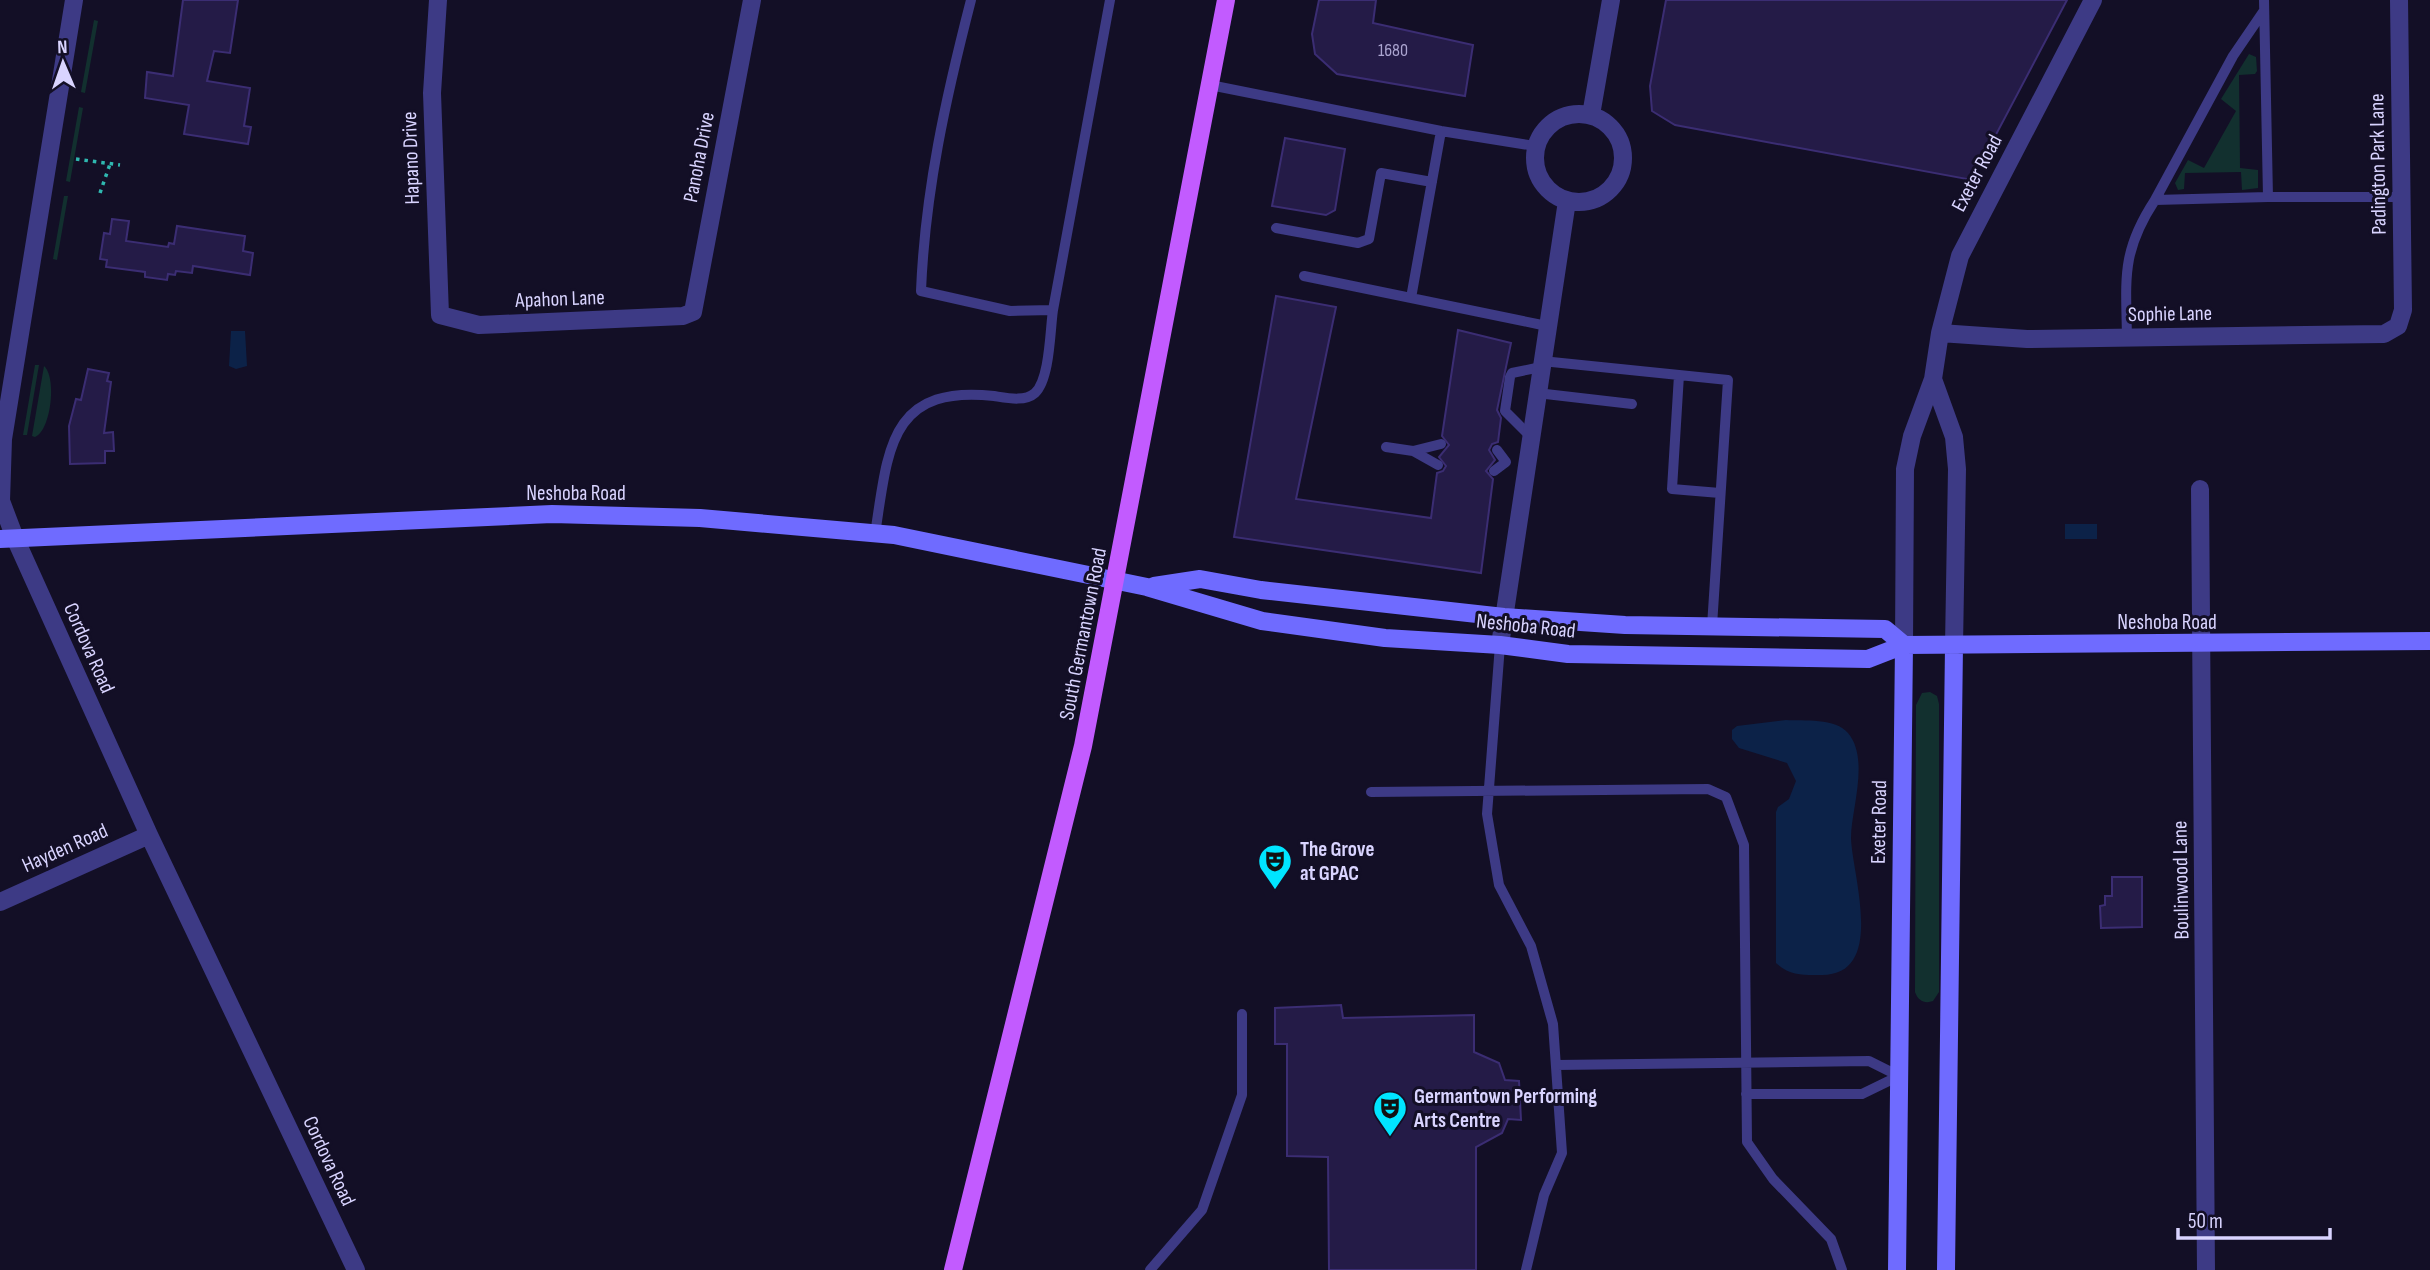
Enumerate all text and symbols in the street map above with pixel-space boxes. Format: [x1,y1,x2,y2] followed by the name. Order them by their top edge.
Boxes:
[28,28,98,98] north arrow
[57,36,68,59] text: N
[1378,40,1408,61] house number: 1680
[2364,93,2392,235] street label: Padington Park Lane
[678,110,720,204] street label: Panoha Drive
[397,111,425,205] street label: Hapano Drive
[1946,130,2008,216] street label: Exeter Road
[514,285,605,313] street label: Apahon Lane
[2128,301,2212,327] street label: Sophie Lane
[526,481,626,506] street label: Neshoba Road
[1054,546,1112,722] street label: South Germantown Road
[58,599,120,697] street label: Cordova Road
[1475,608,1577,644] street label: Neshoba Road
[2117,610,2217,635] street label: Neshoba Road
[1866,780,1892,864] street label: Exeter Road
[18,818,112,878] street label: Hayden Road
[2167,820,2195,940] street label: Boulinwood Lane
[1300,837,1374,886] place label: The Grove at GPAC
[1256,842,1294,891] theatre icon: The Grove at GPAC
[1413,1084,1597,1133] place label: Germantown Performing Arts Centre
[1371,1089,1409,1138] theatre icon: Germantown Performing Arts Centre
[297,1112,361,1210] street label: Cordova Road
[2178,1196,2330,1240] scale bar
[2188,1209,2223,1234] text: 50 m

